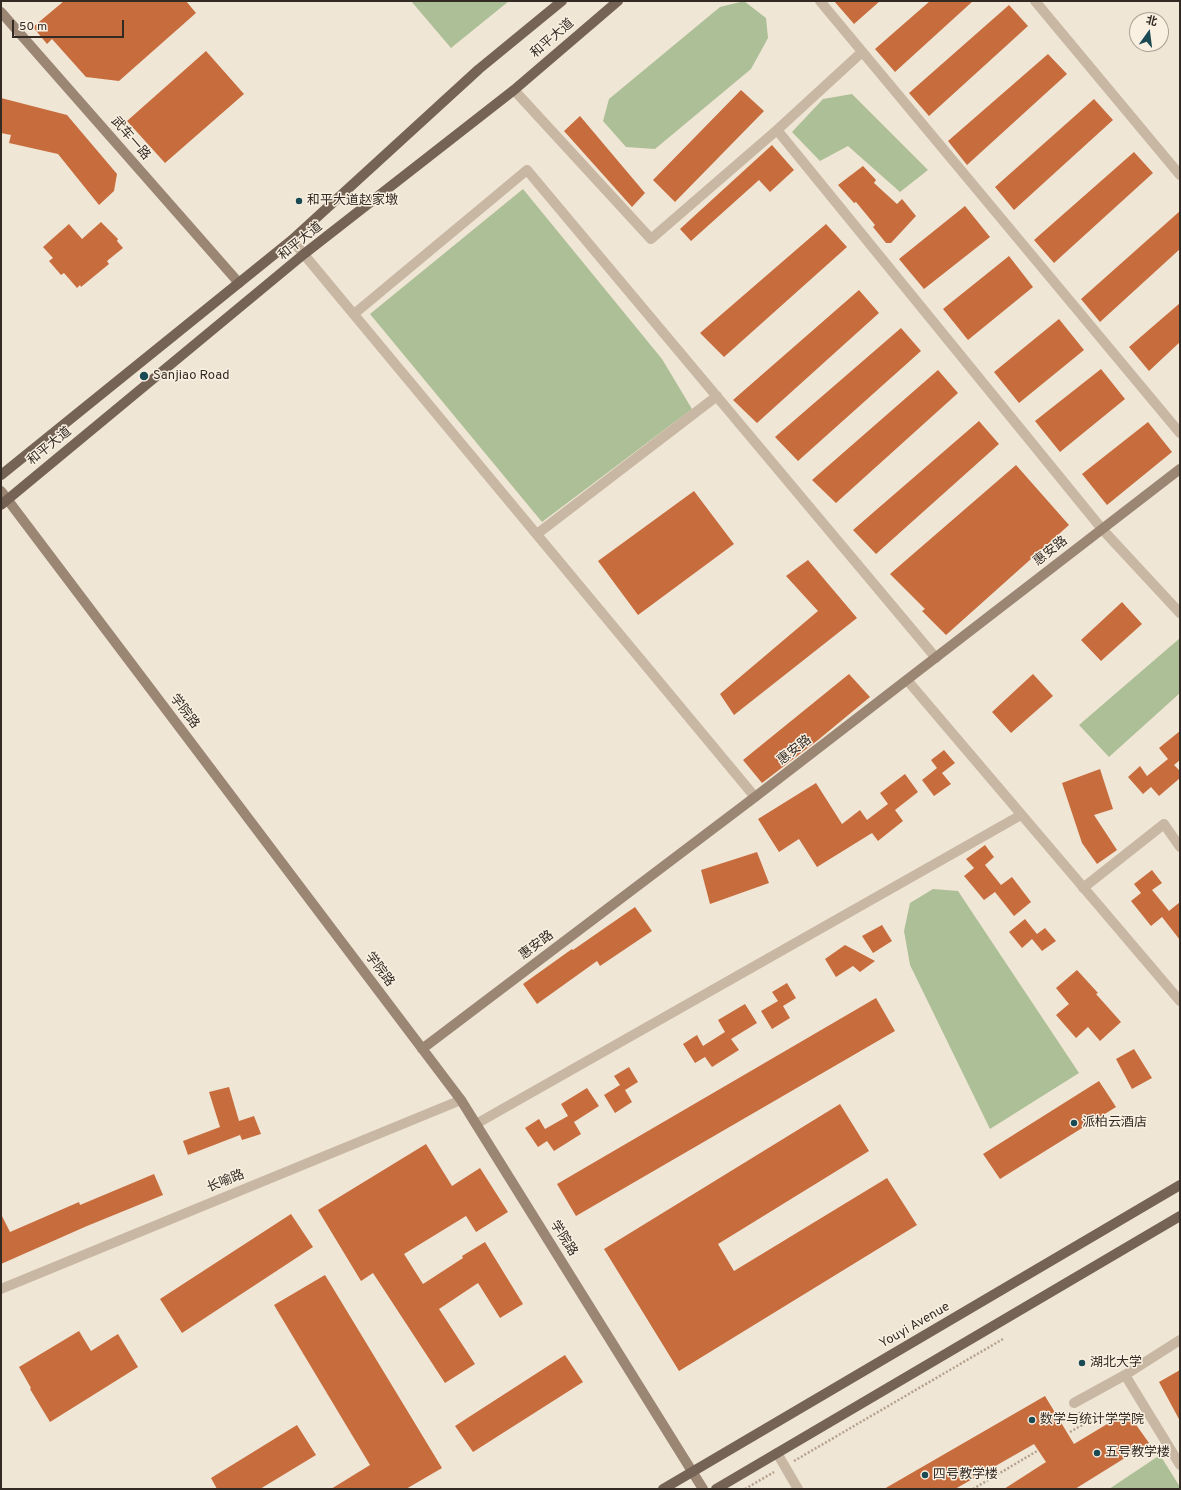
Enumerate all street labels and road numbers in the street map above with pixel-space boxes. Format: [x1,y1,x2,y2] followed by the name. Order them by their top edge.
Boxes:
[528,16,578,62] street label: 和平大道
[107,114,153,164] street label: 武车一路
[276,220,326,264] street label: 和平大道
[25,425,75,469] street label: 和平大道
[1031,534,1071,570] street label: 惠安路
[166,692,202,732] street label: 学院路
[775,733,815,769] street label: 惠安路
[517,928,557,964] street label: 惠安路
[361,950,397,990] street label: 学院路
[205,1167,247,1197] street label: 长喻路
[546,1218,580,1260] street label: 学院路
[877,1300,953,1352] street label: Youyi Avenue

